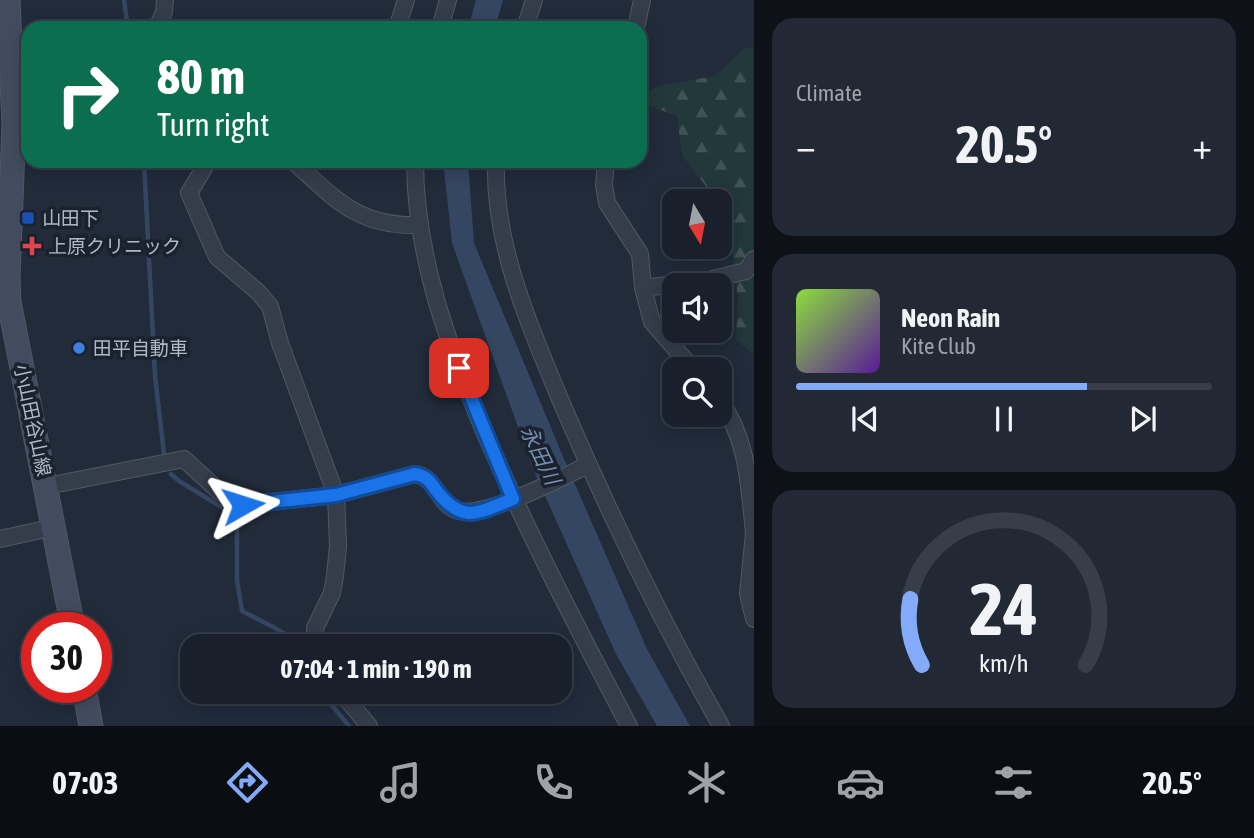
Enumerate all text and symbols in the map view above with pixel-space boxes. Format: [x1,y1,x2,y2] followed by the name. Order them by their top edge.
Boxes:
[157,48,245,104] text: 80 m
[42,49,133,140] icon: right
[796,80,862,106] text: Climate
[157,106,270,143] text: Turn right
[956,114,1052,174] text: 20.5°
[796,124,816,167] text: −
[1192,124,1212,167] text: +
[662,189,732,259] north arrow
[662,189,732,427] map controls
[42,207,99,229] place label: 山田下
[20,210,36,226] marker: 山田下
[48,235,181,257] place label: 上原クリニック
[22,236,42,256] marker: 上原クリニック
[662,273,732,343] button: sound
[901,303,1000,333] text: Neon Rain
[901,333,976,359] text: Kite Club
[93,337,188,359] place label: 田平自動車
[429,338,489,398] pin
[71,340,87,356] marker: 田平自動車
[440,349,478,387] icon: arrive
[662,357,732,427] button: search
[10,362,56,478] street label: 小山田谷山線
[846,400,884,438] icon: previous
[985,400,1023,438] icon: pause
[1124,400,1162,438] icon: next
[516,421,566,490] water label: 永田川
[206,468,280,542] position arrow
[970,567,1038,650] text: 24
[21,612,112,703] speed limit sign: 30
[979,649,1029,677] text: km/h
[280,654,472,684] text: 07:04 · 1 min · 190 m
[223,758,272,807] icon: directions
[376,758,425,807] icon: music
[529,758,578,807] icon: phone
[682,758,731,807] icon: climate
[836,758,885,807] icon: car
[989,758,1038,807] icon: filters
[52,764,119,801] text: 07:03
[1142,764,1202,801] text: 20.5°

